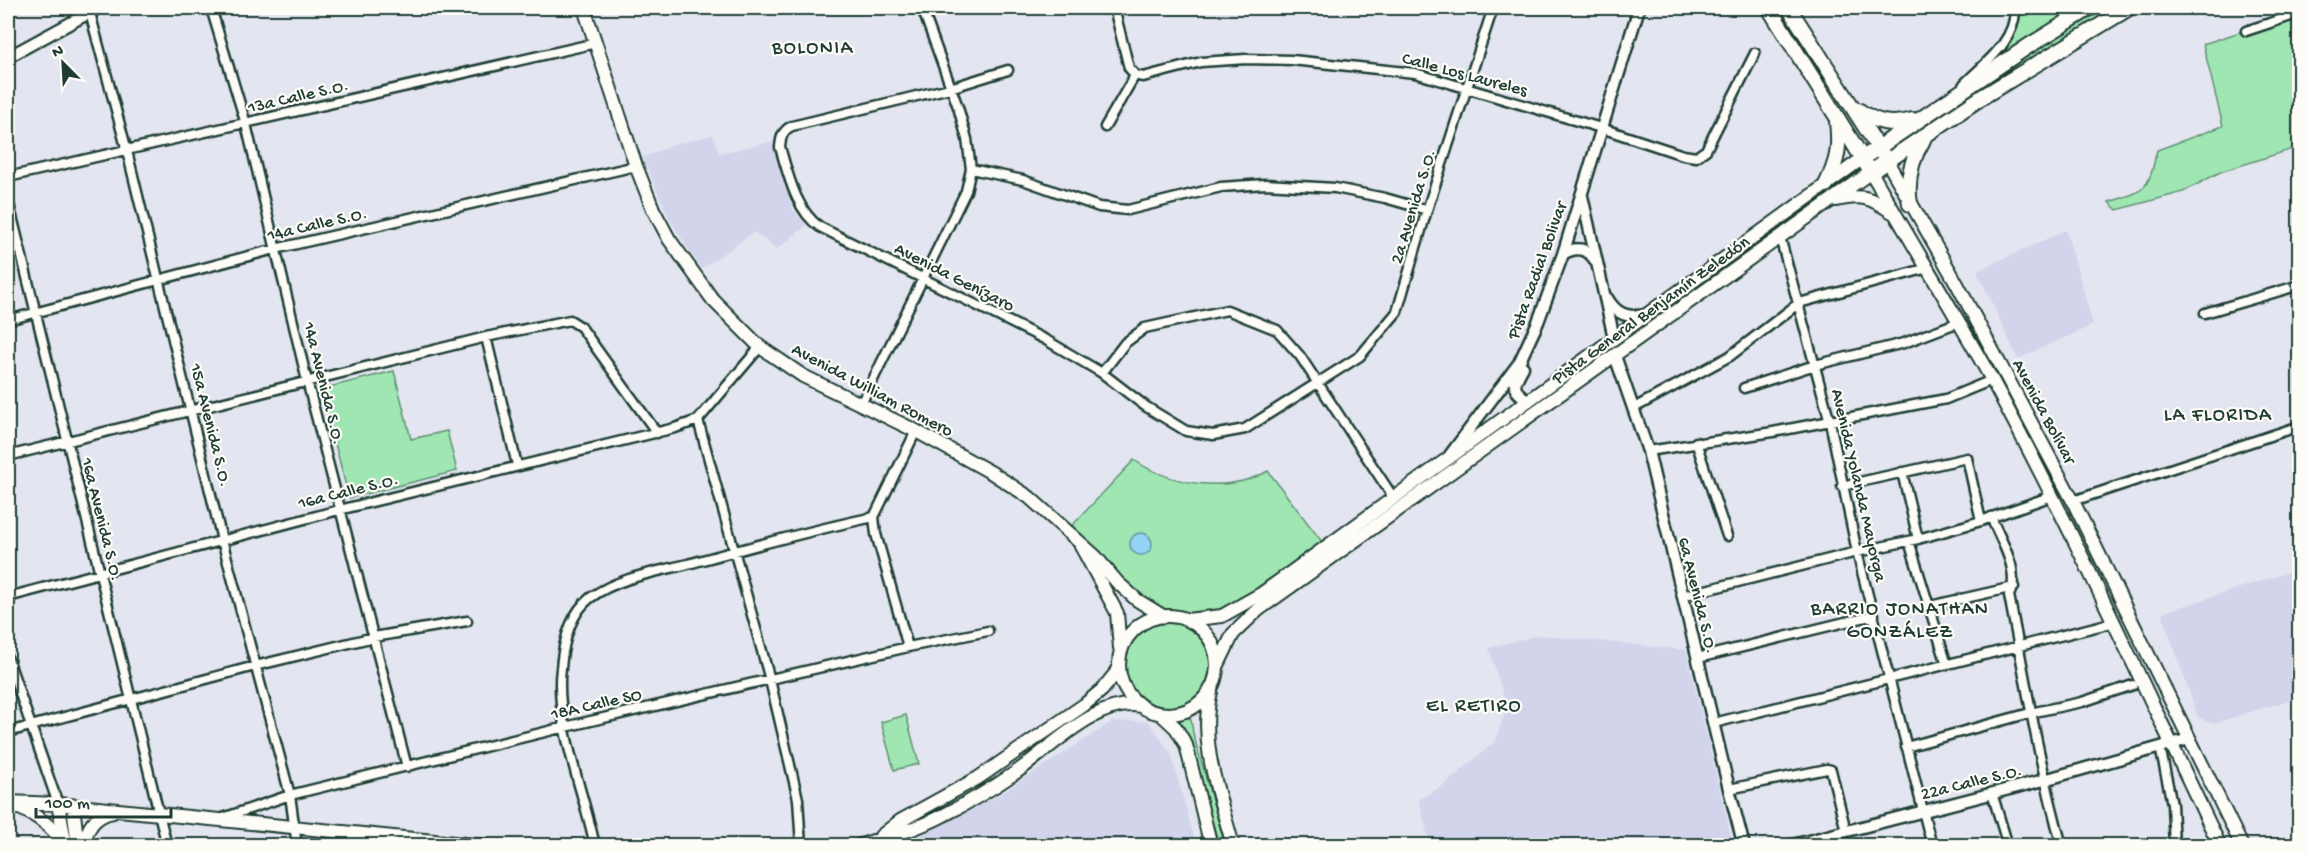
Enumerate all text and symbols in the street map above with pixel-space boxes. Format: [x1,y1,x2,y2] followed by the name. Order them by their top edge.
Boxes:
[33,33,93,93] north arrow
[771,38,854,61] district label: BOLONIA
[50,41,67,63] text: N
[1400,49,1531,103] street label: Calle Los Laureles
[245,76,351,119] street label: 13a Calle S.O.
[1387,147,1442,267] street label: 2a Avenida S.O.
[1503,198,1574,343] street label: Pista Radial Bolivar
[265,204,370,247] street label: 14a Calle S.O.
[1548,232,1755,391] street label: Pista General Benjamín Zeledón
[890,239,1017,318] street label: Avenida Genízaro
[297,319,348,447] street label: 14a Avenida S.O.
[788,340,956,443] street label: Avenida William Romero
[2006,356,2080,470] street label: Avenida Bolívar
[184,361,235,490] street label: 15a Avenida S.O.
[1825,387,1890,585] street label: Avenida Yolanda Mayorga
[2164,405,2272,428] district label: LA FLORIDA
[75,455,126,583] street label: 16a Avenida S.O.
[295,470,401,515] street label: 16a Calle S.O.
[1672,535,1721,656] street label: 6a Avenida S.O.
[1810,599,1989,645] district label: BARRIO JONATHAN GONZÁLEZ
[548,685,644,726] street label: 18A Calle SO
[1426,696,1522,719] district label: EL RETIRO
[1919,761,2024,806] street label: 22a Calle S.O.
[36,781,171,819] scale bar
[44,794,90,815] text: 100 m

